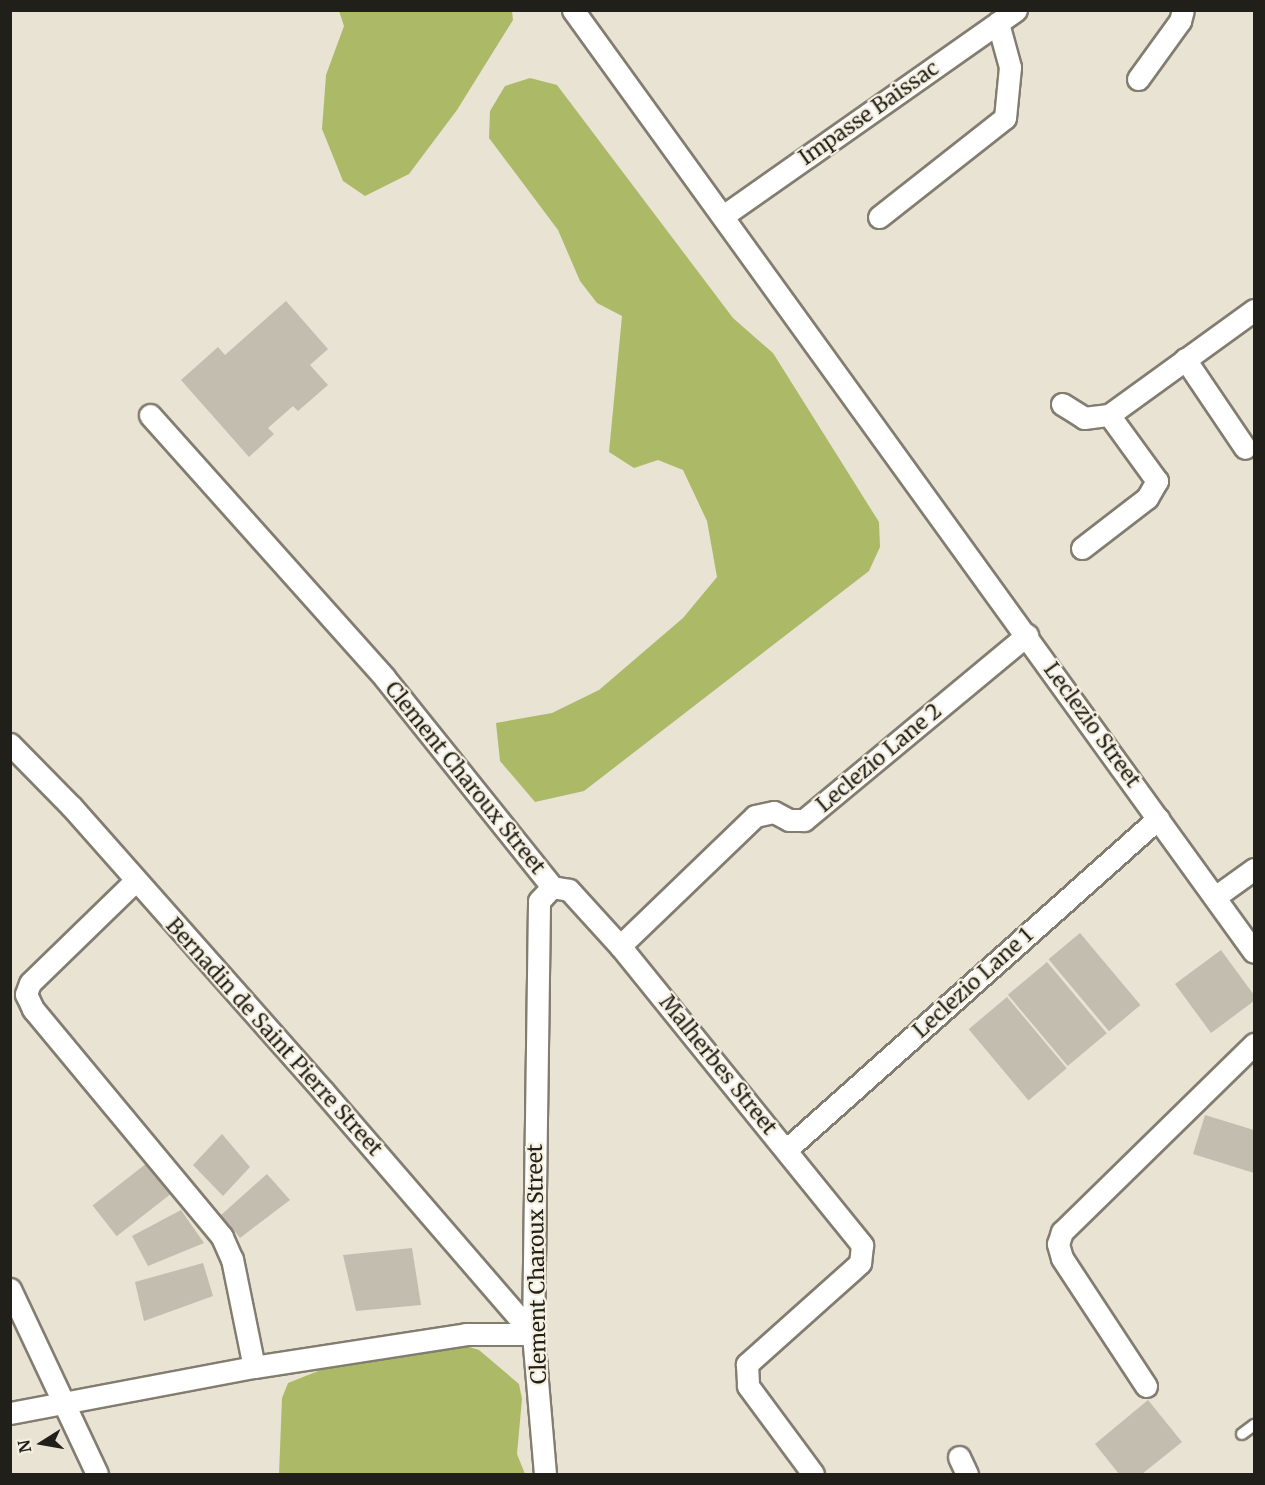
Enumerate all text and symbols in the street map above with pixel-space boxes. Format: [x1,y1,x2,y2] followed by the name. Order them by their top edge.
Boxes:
[794,55,944,171] street label: Impasse Baissac
[1038,658,1146,792] street label: Leclezio Street
[380,677,550,879] street label: Clement Charoux Street
[811,698,947,818] street label: Leclezio Lane 2
[161,913,387,1161] street label: Bernadin de Saint Pierre Street
[908,923,1038,1043] street label: Leclezio Lane 1
[654,990,782,1140] street label: Malherbes Street
[522,1144,552,1384] street label: Clement Charoux Street
[12,1413,72,1473] north arrow
[13,1438,35,1455] text: N

